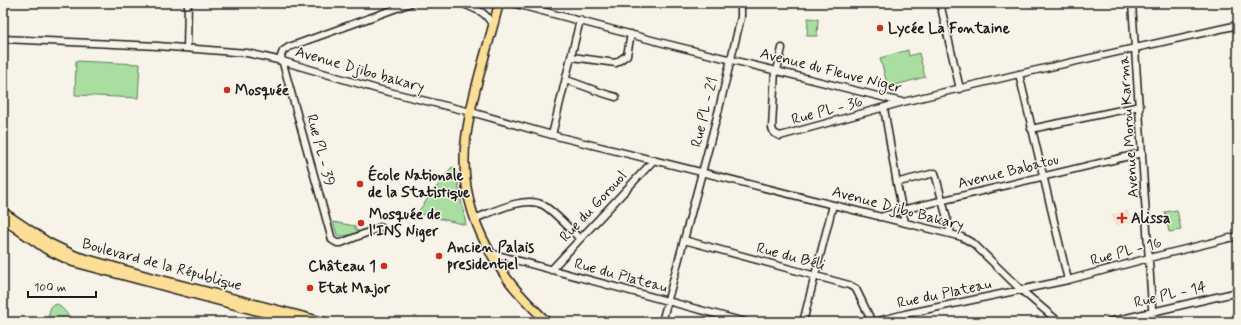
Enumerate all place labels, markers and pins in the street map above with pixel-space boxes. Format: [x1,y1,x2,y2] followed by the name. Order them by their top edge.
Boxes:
[888,19,1010,39] place label: Lycée La Fontaine
[875,23,885,33] marker: Lycée La Fontaine
[235,81,290,101] place label: Mosquée
[222,85,232,95] marker: Mosquée
[368,164,470,203] place label: École Nationale de la Statistique
[355,179,365,189] marker: École Nationale de la Statistique
[369,205,441,243] place label: Mosquée de l'INS Niger
[1131,209,1171,229] place label: Alissa
[1116,212,1128,224] marker: Alissa
[356,218,366,228] marker: Mosquée de l'INS Niger
[447,238,534,275] place label: Ancien Palais presidentiel
[434,251,444,261] marker: Ancien Palais presidentiel
[308,257,376,277] place label: Château 1
[379,261,389,271] marker: Château 1
[318,279,391,299] place label: Etat Major
[305,283,315,293] marker: Etat Major

